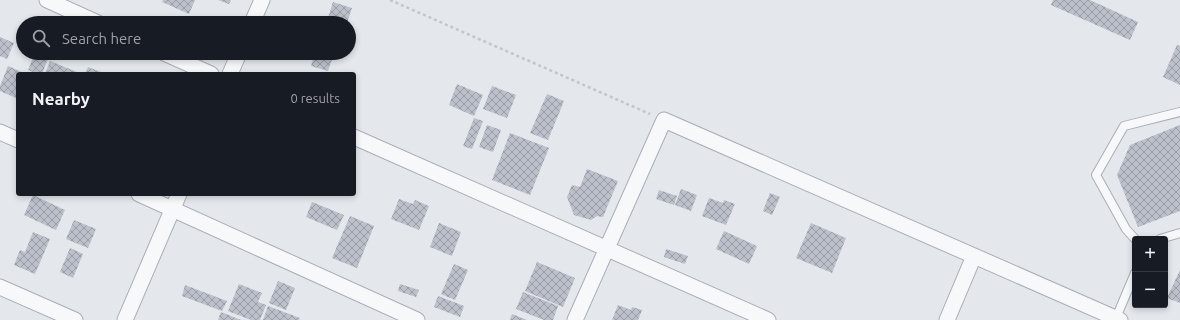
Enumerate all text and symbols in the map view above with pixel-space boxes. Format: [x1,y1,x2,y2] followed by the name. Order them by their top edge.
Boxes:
[16,16,356,60] search box
[30,27,52,49] icon: search
[62,30,141,47] text: Search here
[32,89,90,108] text: Nearby
[290,91,340,105] text: 0 results
[1132,236,1168,308] map controls
[1132,236,1168,272] button: +
[1132,272,1168,308] button: −

